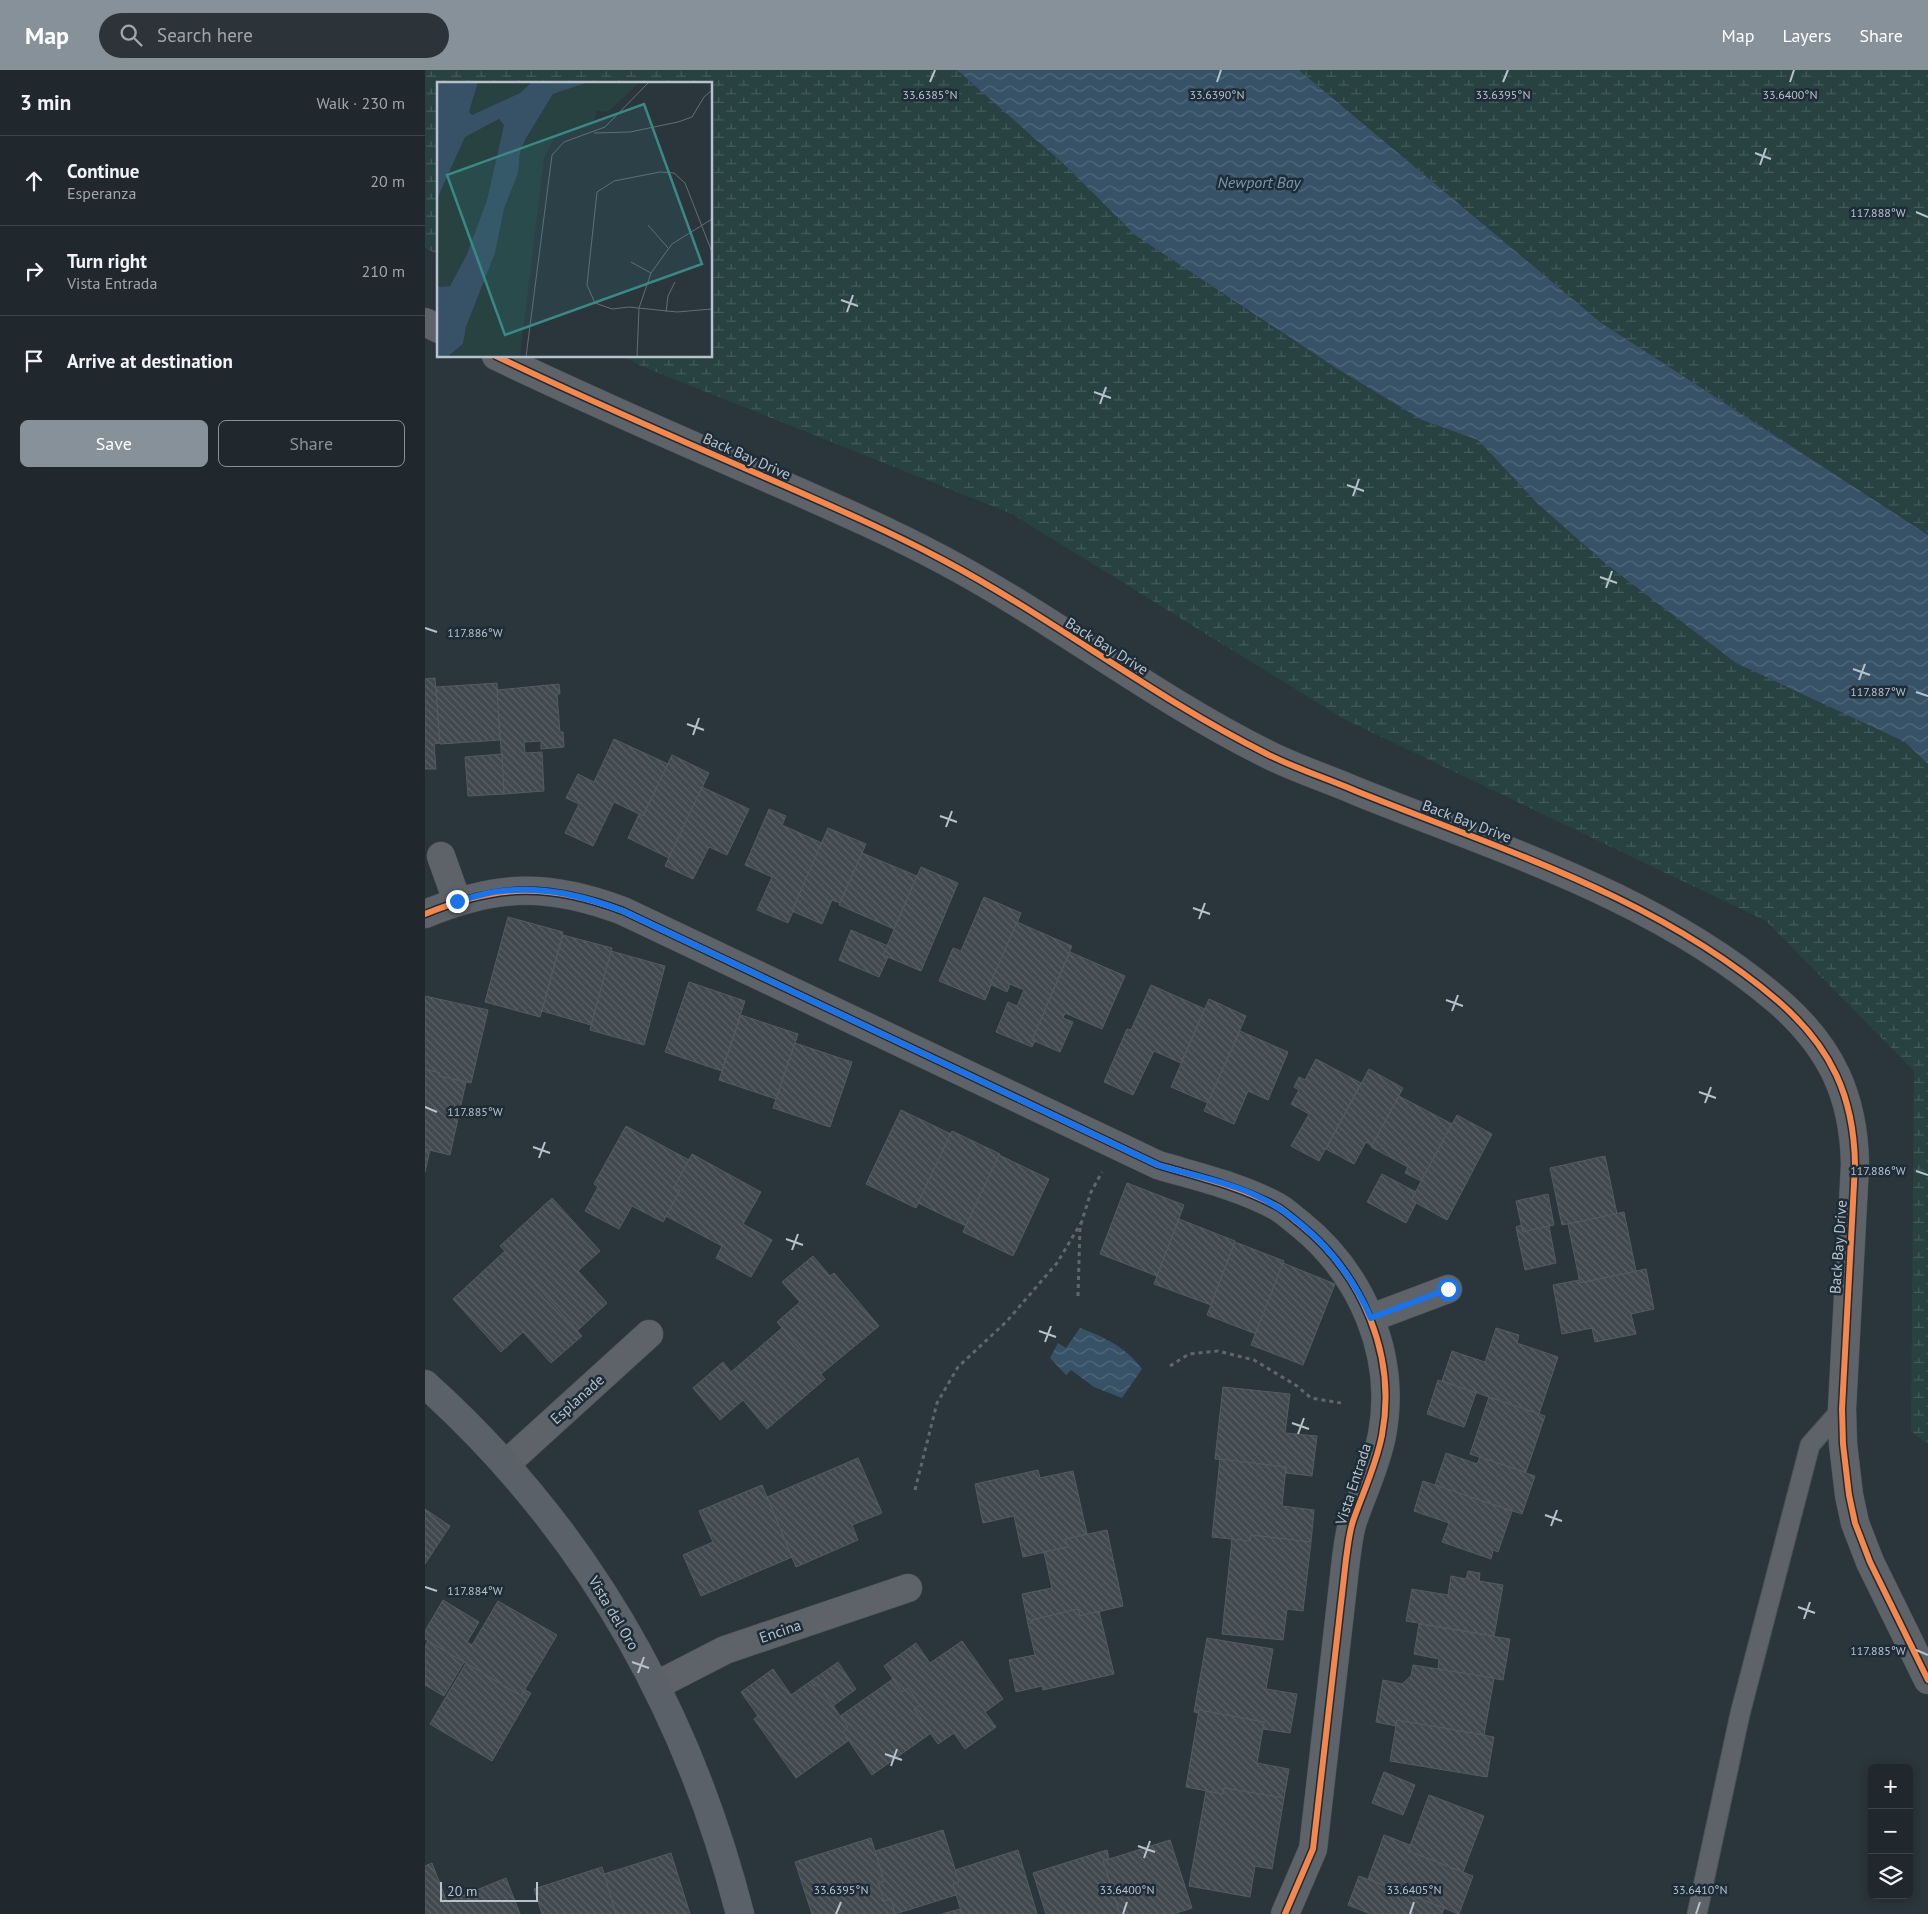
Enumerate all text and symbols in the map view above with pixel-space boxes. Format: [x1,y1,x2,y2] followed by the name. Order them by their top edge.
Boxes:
[99,13,449,58] search box
[25,20,69,51] text: Map
[117,21,145,49] icon: search
[157,23,253,47] text: Search here
[1722,24,1754,47] text: Map
[1782,24,1831,47] text: Layers
[1859,24,1903,47] text: Share
[437,82,713,358] inset map
[903,87,957,102] text: 33.6385°N
[1190,87,1244,102] text: 33.6390°N
[1476,87,1530,102] text: 33.6395°N
[1763,87,1817,102] text: 33.6400°N
[20,89,71,116] text: 3 min
[316,93,405,113] text: Walk · 230 m
[67,159,139,183] text: Continue
[20,167,48,195] icon: ahead
[370,171,405,191] text: 20 m
[1218,172,1301,192] water label: Newport Bay
[67,183,136,203] text: Esperanza
[1850,205,1906,220] text: 117.888°W
[67,249,147,273] text: Turn right
[20,257,48,285] icon: right
[362,261,405,281] text: 210 m
[67,273,157,293] text: Vista Entrada
[20,347,48,375] icon: arrive
[67,349,233,373] text: Arrive at destination
[20,420,208,467] button: Save
[218,420,405,467] button: Share
[700,428,794,484] street label: Back Bay Drive
[1062,613,1152,679] street label: Back Bay Drive
[447,625,503,640] text: 117.886°W
[1850,684,1906,699] text: 117.887°W
[1420,795,1514,847] street label: Back Bay Drive
[446,890,469,913] route end
[447,1104,503,1119] text: 117.885°W
[1850,1163,1906,1178] text: 117.886°W
[1825,1199,1851,1295] street label: Back Bay Drive
[1437,1278,1460,1301] route start
[546,1370,608,1428] street label: Esplanade
[1331,1441,1375,1528] street label: Vista Entrada
[584,1572,643,1653] street label: Vista del Oro
[447,1583,503,1598] text: 117.884°W
[757,1615,803,1647] street label: Encina
[1850,1643,1906,1658] text: 117.885°W
[1868,1764,1913,1899] map controls
[1868,1764,1913,1809] button: +
[1868,1809,1913,1854] button: −
[1868,1854,1913,1899] button: layers
[440,1879,537,1902] scale bar
[447,1882,477,1900] text: 20 m
[814,1882,868,1897] text: 33.6395°N
[1100,1882,1154,1897] text: 33.6400°N
[1387,1882,1441,1897] text: 33.6405°N
[1673,1882,1727,1897] text: 33.6410°N

